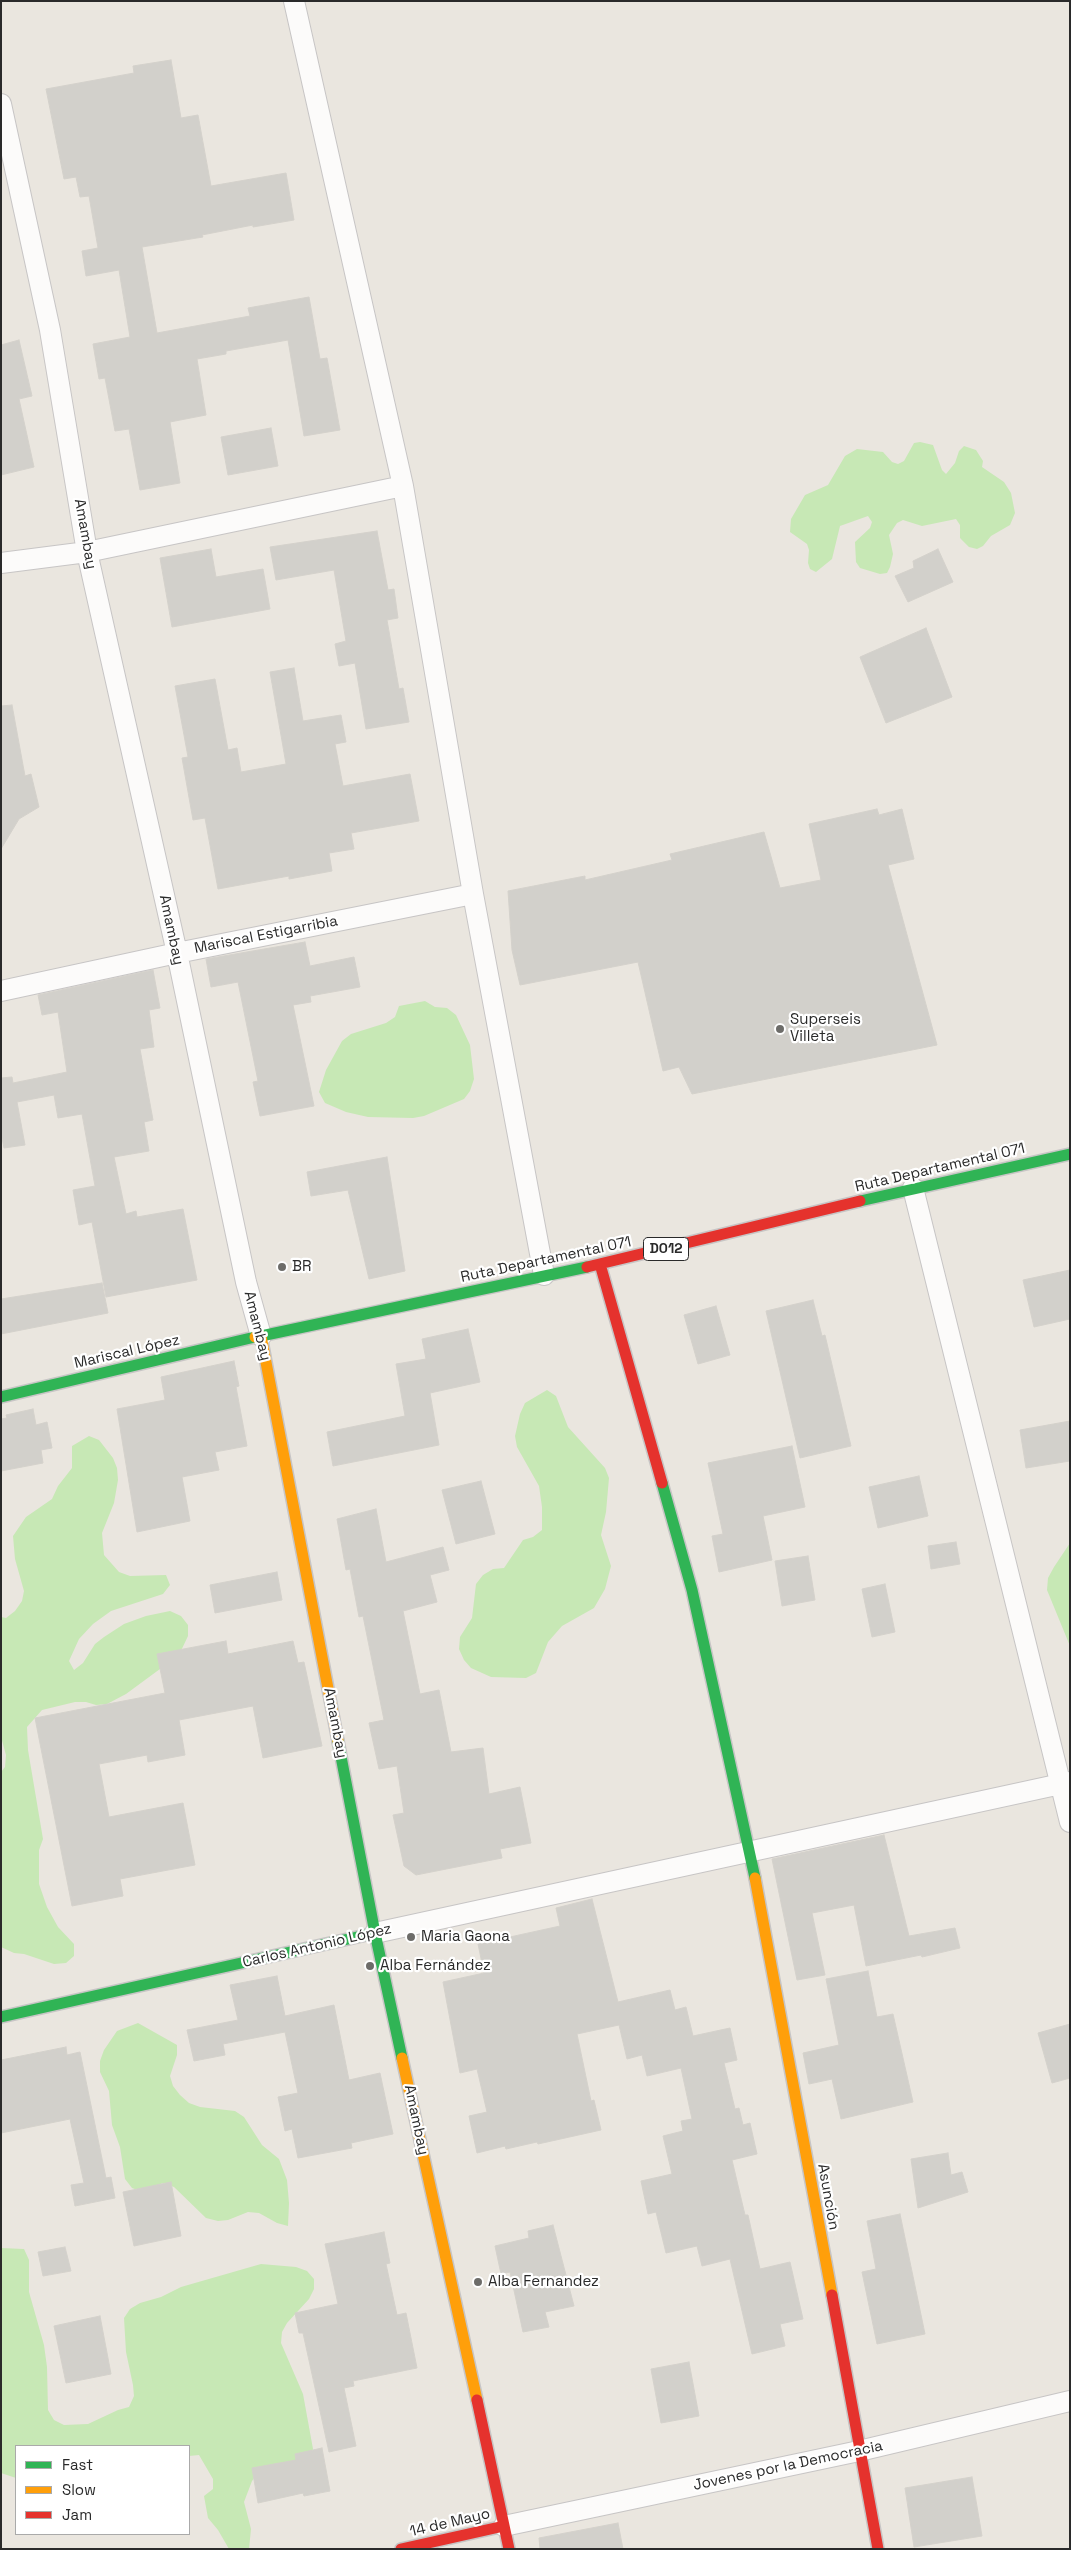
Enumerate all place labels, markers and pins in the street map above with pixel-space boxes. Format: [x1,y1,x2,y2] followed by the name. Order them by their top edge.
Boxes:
[790,1011,861,1046] place label: Superseis Villeta
[774,1023,786,1035] marker: Superseis Villeta
[292,1258,311,1276] place label: BR
[276,1261,288,1273] marker: BR
[421,1928,510,1946] place label: Maria Gaona
[405,1931,417,1943] marker: Maria Gaona
[380,1957,491,1975] place label: Alba Fernández
[364,1960,376,1972] marker: Alba Fernández
[488,2273,599,2291] place label: Alba Fernandez
[472,2276,484,2288] marker: Alba Fernandez

